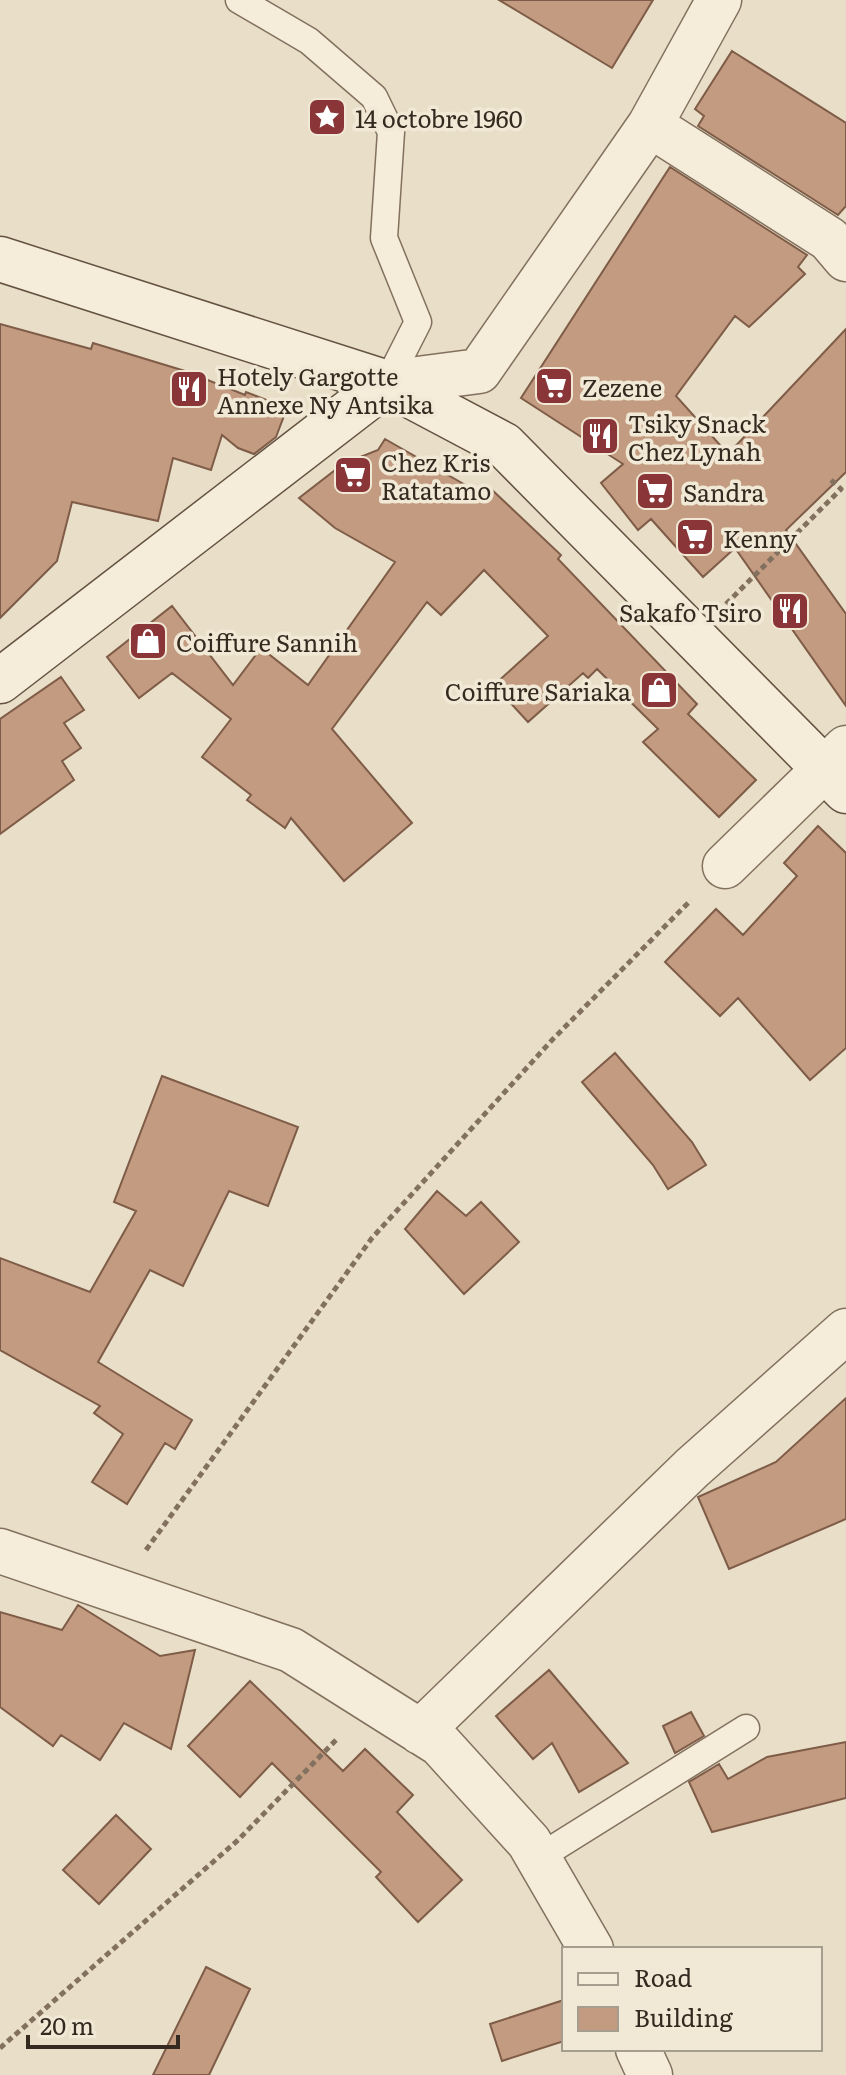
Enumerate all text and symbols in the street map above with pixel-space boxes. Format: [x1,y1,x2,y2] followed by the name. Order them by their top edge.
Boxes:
[306,96,348,138] place icon: 14 octobre 1960
[355,100,523,135] place label: 14 octobre 1960
[217,358,434,421] place label: Hotely Gargotte Annexe Ny Antsika
[533,365,575,407] supermarket icon: Zezene
[168,368,210,410] restaurant icon: Hotely Gargotte Annexe Ny Antsika
[582,369,662,404] place label: Zezene
[628,405,766,468] place label: Tsiky Snack Chez Lynah
[579,415,621,457] restaurant icon: Tsiky Snack Chez Lynah
[381,444,491,507] place label: Chez Kris Ratatamo
[332,454,374,496] supermarket icon: Chez Kris Ratatamo
[634,470,676,512] supermarket icon: Sandra
[683,474,764,509] place label: Sandra
[674,516,716,558] supermarket icon: Kenny
[723,520,797,555] place label: Kenny
[769,590,811,632] restaurant icon: Sakafo Tsiro
[619,594,762,629] place label: Sakafo Tsiro
[127,620,169,662] shop icon: Coiffure Sannih
[176,624,358,659] place label: Coiffure Sannih
[638,669,680,711] shop icon: Coiffure Sariaka
[445,673,631,708] place label: Coiffure Sariaka
[562,1947,822,2051] legend
[634,1959,693,1994] text: Road
[28,1999,178,2049] scale bar
[634,1999,733,2034] text: Building
[40,2007,94,2042] text: 20 m

